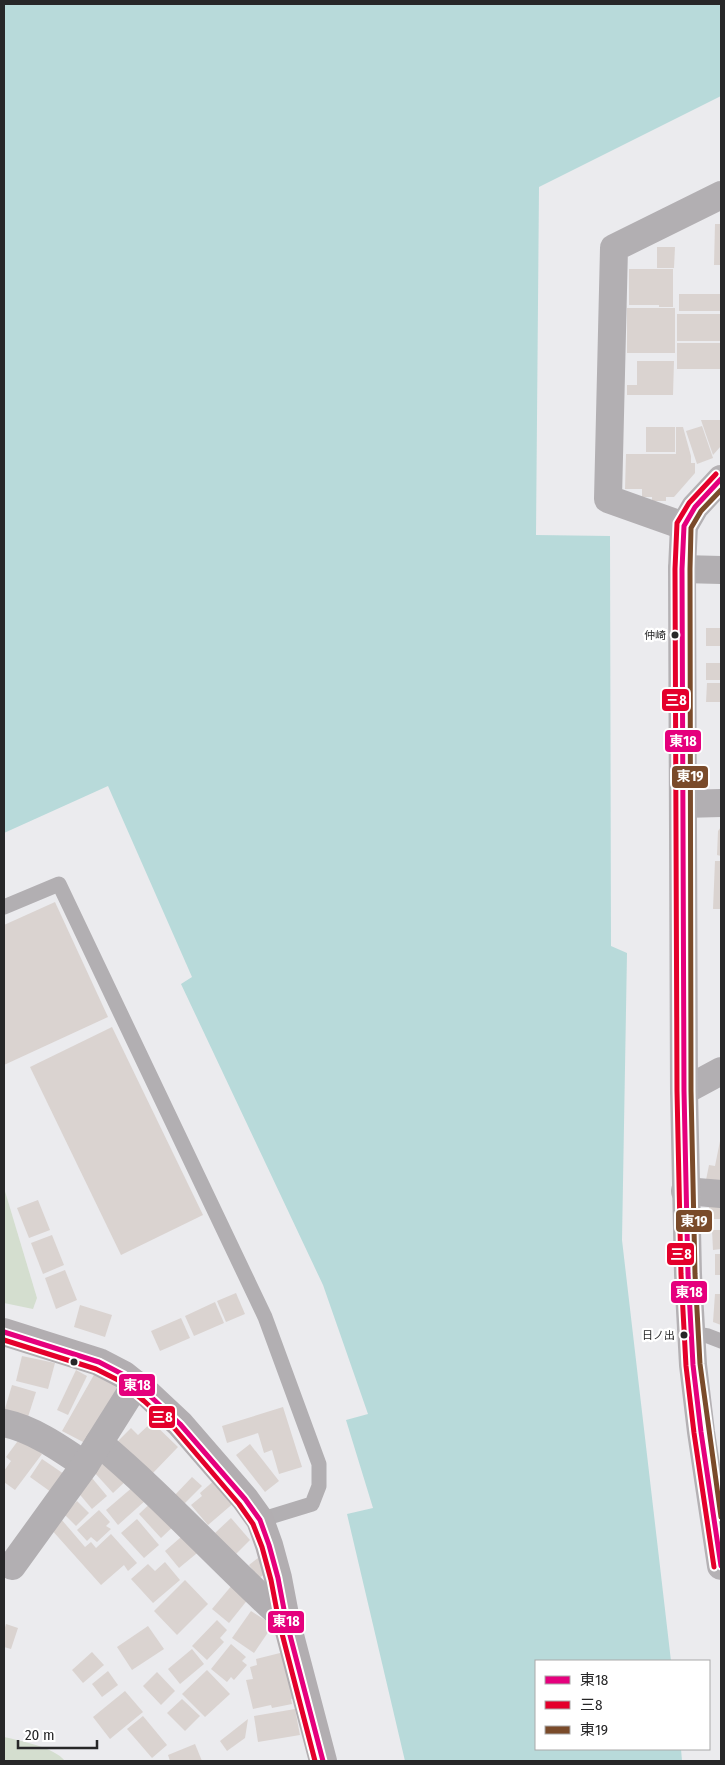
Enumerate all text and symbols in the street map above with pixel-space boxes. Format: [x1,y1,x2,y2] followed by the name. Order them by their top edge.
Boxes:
[644,629,666,642] place label: 仲崎
[670,630,680,640] marker: 仲崎
[661,688,690,712] line badge: 三8
[665,692,687,709] text: 三8
[664,729,702,753] line badge: 東18
[669,733,697,750] text: 東18
[671,765,709,789] line badge: 東19
[676,768,704,785] text: 東19
[675,1209,713,1233] line badge: 東19
[680,1213,708,1230] text: 東19
[666,1242,695,1266] line badge: 三8
[670,1246,692,1263] text: 三8
[670,1280,708,1304] line badge: 東18
[675,1284,703,1301] text: 東18
[642,1329,675,1342] place label: 日ノ出
[679,1330,689,1340] marker: 日ノ出
[69,1357,79,1367] unlabelled marker
[118,1373,156,1397] line badge: 東18
[123,1377,151,1394] text: 東18
[148,1405,176,1429] line badge: 三8
[151,1409,173,1426] text: 三8
[267,1610,305,1634] line badge: 東18
[272,1613,300,1630] text: 東18
[535,1660,710,1750] legend
[580,1671,608,1689] text: 東18
[580,1696,603,1714] text: 三8
[18,1718,96,1750] scale bar
[580,1721,608,1739] text: 東19
[25,1726,55,1744] text: 20 m

